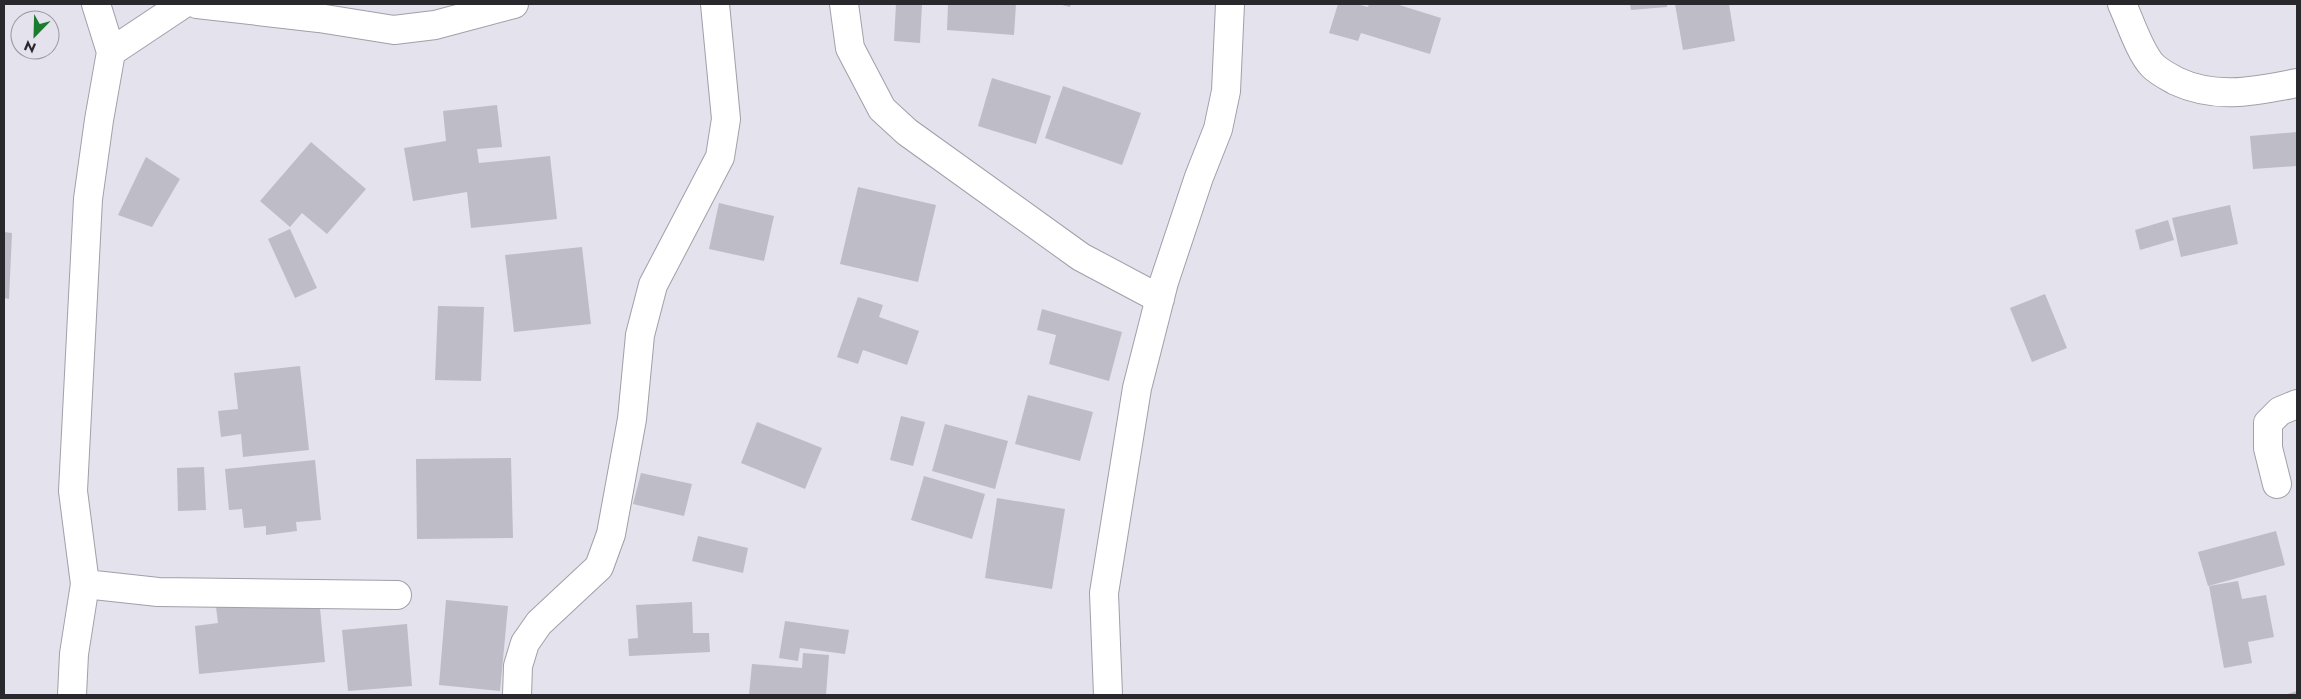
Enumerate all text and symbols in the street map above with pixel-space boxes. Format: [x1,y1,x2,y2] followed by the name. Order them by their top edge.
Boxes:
[10,10,60,60] north arrow
[21,36,39,58] text: N

